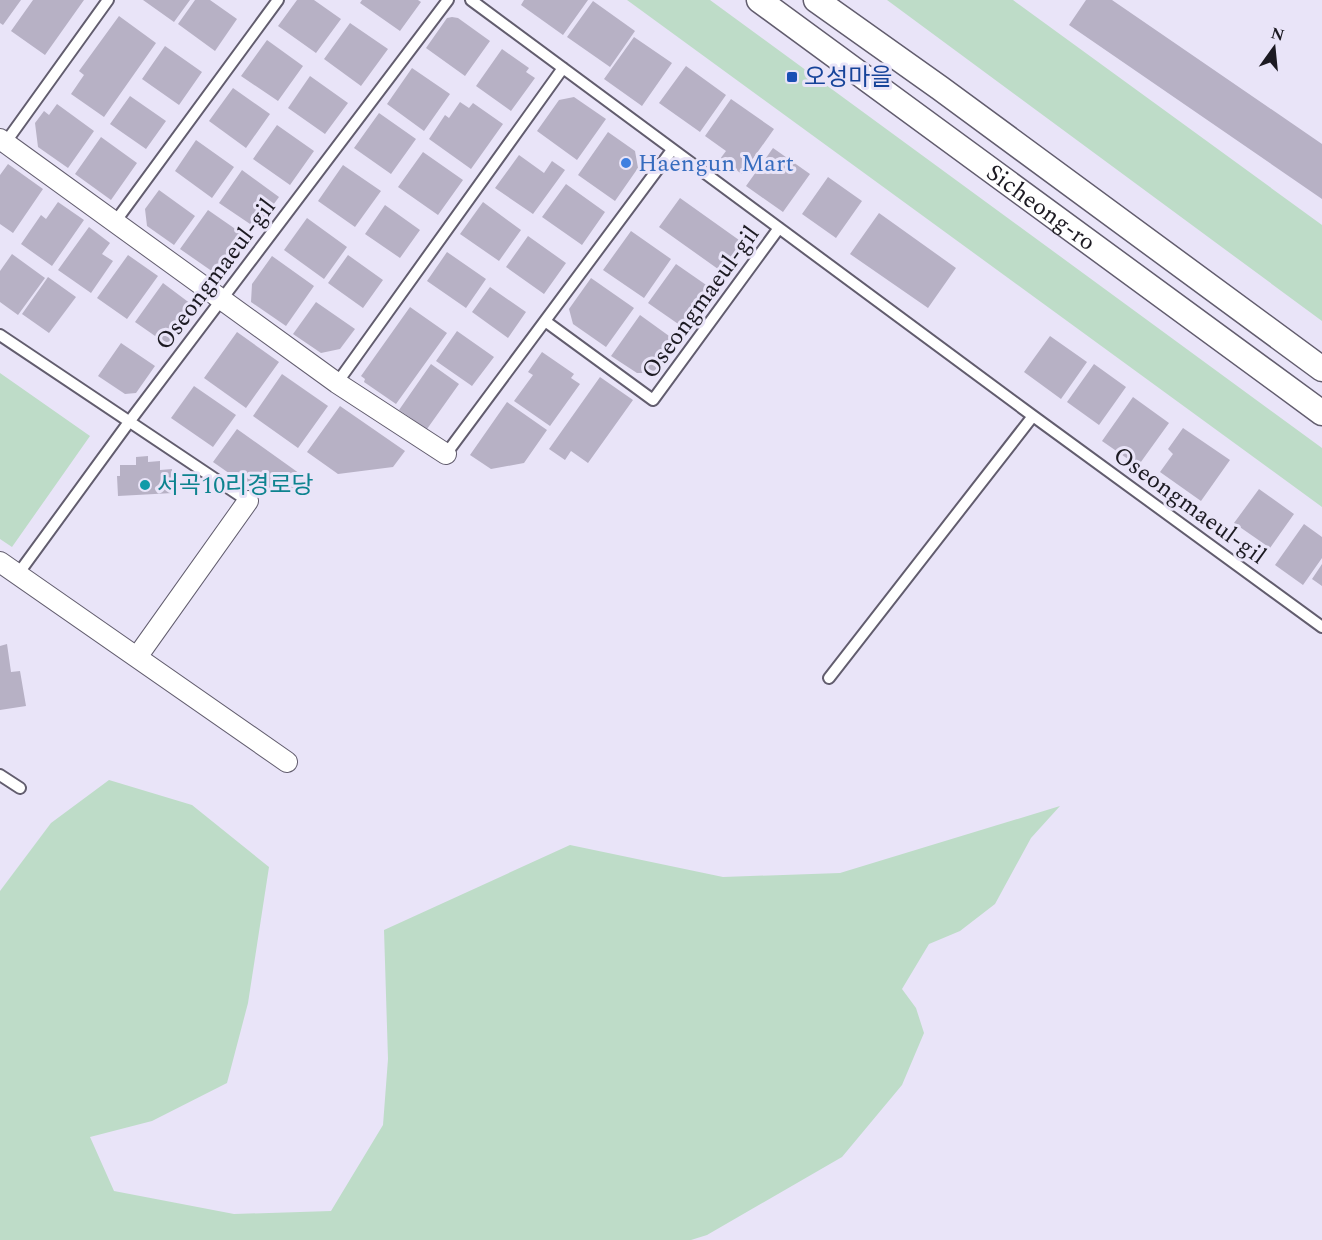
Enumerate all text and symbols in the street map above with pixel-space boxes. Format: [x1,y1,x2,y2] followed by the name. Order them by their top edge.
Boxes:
[1244,18,1304,78] north arrow
[1268,21,1287,48] text: N
[804,60,892,96] place label: 오성마을
[785,70,799,84] marker: 오성마을
[638,146,794,182] place label: Haengun Mart
[978,155,1103,260] street label: Sicheong-ro
[619,156,633,170] marker: Haengun Mart
[147,191,285,358] street label: Oseongmaeul-gil
[633,218,769,387] street label: Oseongmaeul-gil
[1105,438,1274,574] street label: Oseongmaeul-gil
[157,468,313,504] place label: 서곡10리경로당
[138,478,152,492] marker: 서곡10리경로당

